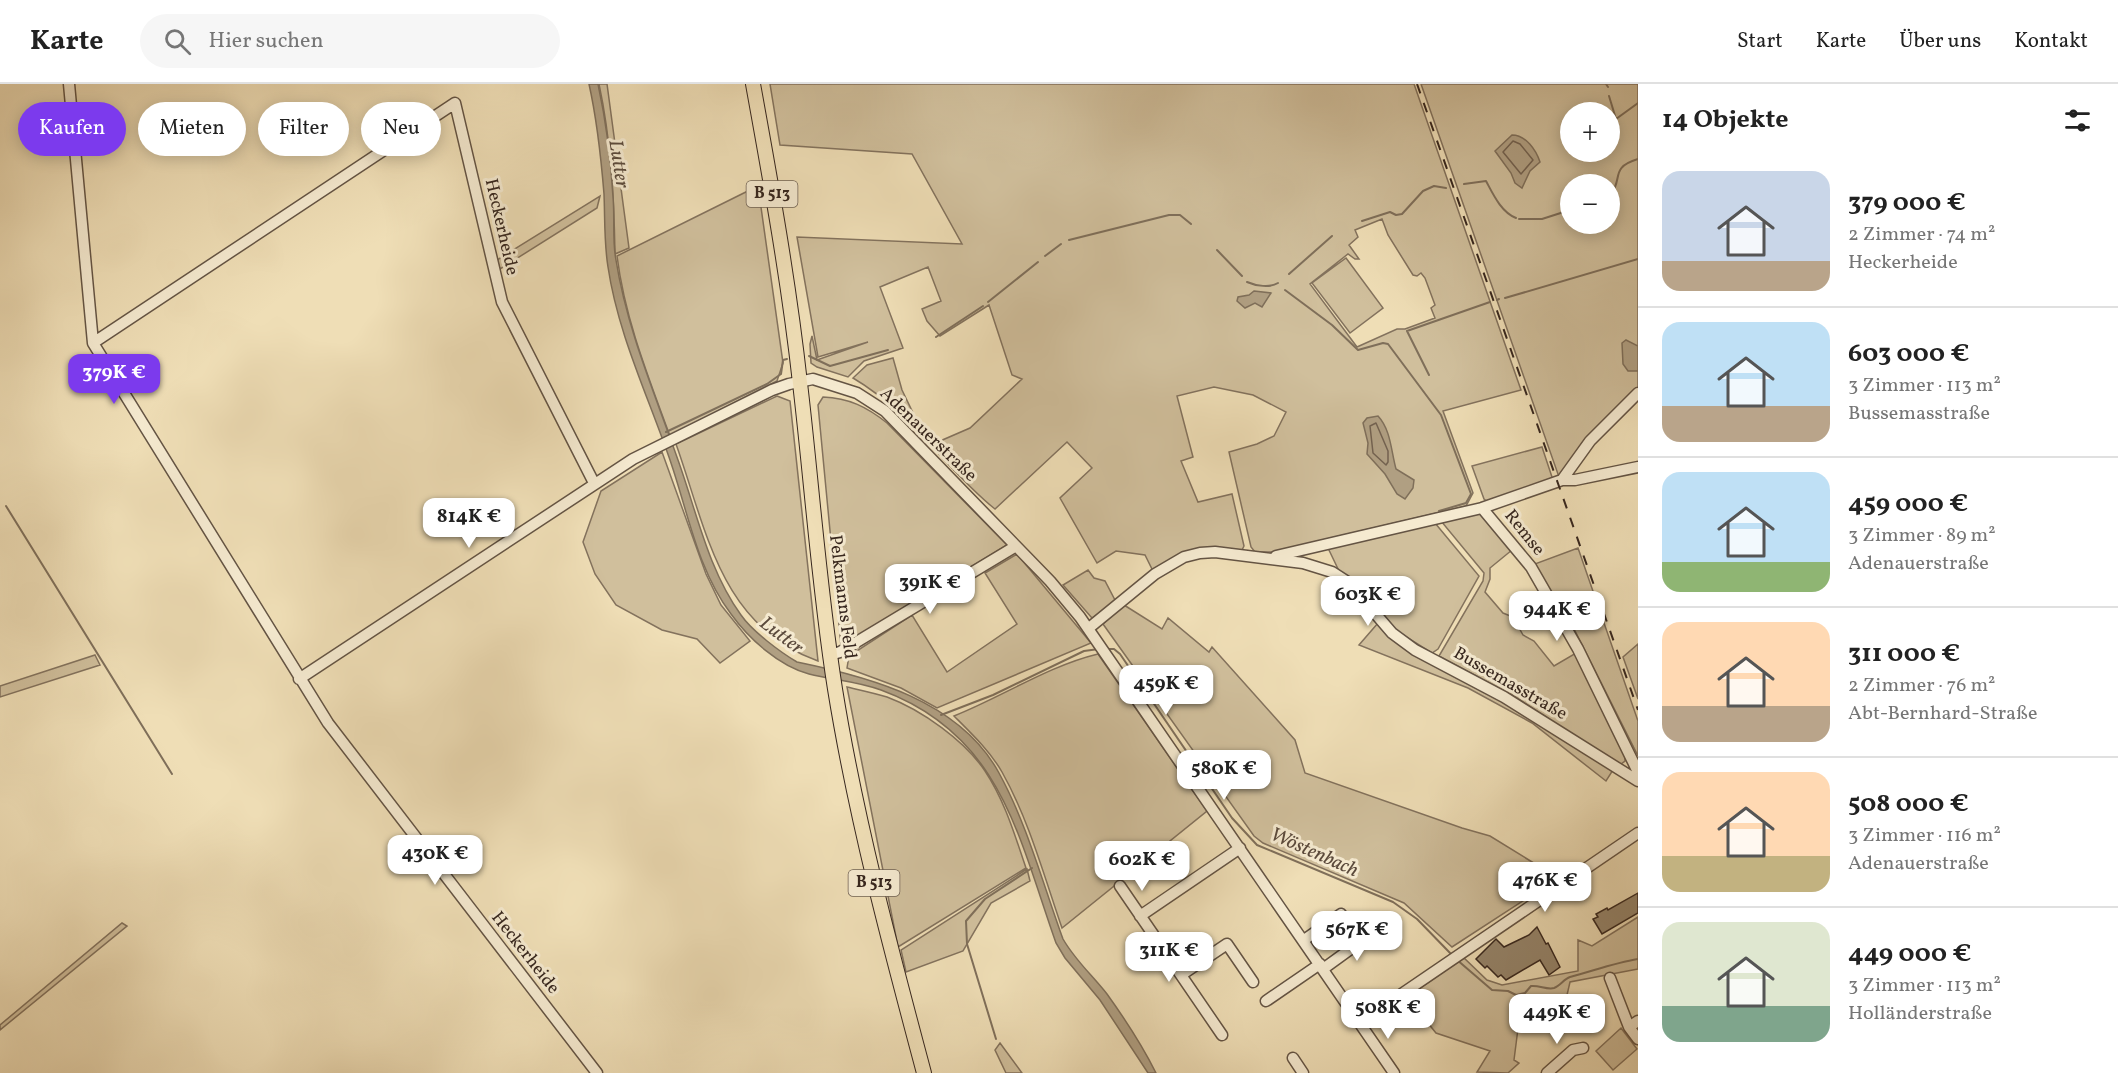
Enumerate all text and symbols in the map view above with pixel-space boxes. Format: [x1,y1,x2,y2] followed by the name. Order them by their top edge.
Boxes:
[140,14,560,68] search box
[30,22,104,61] text: Karte
[161,25,194,58] icon: search
[209,26,324,57] text: Hier suchen
[1737,27,1783,56] text: Start
[1816,27,1866,56] text: Karte
[1899,27,1981,56] text: Über uns
[2014,27,2088,56] text: Kontakt
[18,102,126,156] chip: Kaufen
[138,102,246,156] chip: Mieten
[258,102,349,156] chip: Filter
[361,102,441,156] chip: Neu
[1560,102,1620,234] map controls
[1560,102,1620,162] button: +
[1662,102,1788,138] text: 14 Objekte
[2061,104,2094,137] icon: filters
[600,138,636,191] water label: Lutter
[1560,174,1620,234] button: −
[478,176,524,278] street label: Heckerheide
[746,181,798,207] road number: B 513
[1848,185,1966,221] text: 379 000 €
[1710,195,1782,267] icon: home
[1848,221,1995,249] text: 2 Zimmer · 74 m²
[1848,249,1958,277] text: Heckerheide
[1848,336,1969,372] text: 603 000 €
[1710,346,1782,418] icon: home
[65,354,163,405] pin: 379K €
[82,359,146,387] text: 379K €
[1848,372,2001,400] text: 3 Zimmer · 113 m²
[874,382,982,488] street label: Adenauerstraße
[1848,400,1990,428] text: Bussemasstraße
[1848,486,1968,522] text: 459 000 €
[1710,496,1782,568] icon: home
[420,498,518,549] pin: 814K €
[437,503,501,531] text: 814K €
[1498,505,1550,561] street label: Remse
[1848,522,1996,550] text: 3 Zimmer · 89 m²
[822,534,862,660] street label: Pelkmanns Feld
[1848,550,1989,578] text: Adenauerstraße
[881,564,979,615] pin: 391K €
[899,569,961,597] text: 391K €
[1319,576,1417,627] pin: 603K €
[1335,581,1401,609] text: 603K €
[1508,591,1606,642] pin: 944K €
[1523,596,1591,624] text: 944K €
[753,610,809,662] water label: Lutter
[1848,636,1960,672] text: 311 000 €
[1448,641,1572,727] street label: Bussemasstraße
[1710,646,1782,718] icon: home
[1117,665,1215,716] pin: 459K €
[1133,670,1199,698] text: 459K €
[1848,672,1995,700] text: 2 Zimmer · 76 m²
[1848,700,2037,728] text: Abt-Bernhard-Straße
[1175,750,1273,801] pin: 580K €
[1191,755,1257,783] text: 580K €
[1848,786,1969,822] text: 508 000 €
[1710,796,1782,868] icon: home
[1265,821,1363,885] water label: Wöstenbach
[1848,822,2001,850] text: 3 Zimmer · 116 m²
[386,835,484,886] pin: 430K €
[402,840,468,868] text: 430K €
[1093,841,1191,892] pin: 602K €
[1109,846,1175,874] text: 602K €
[1848,850,1989,878] text: Adenauerstraße
[1496,862,1594,913] pin: 476K €
[1512,867,1578,895] text: 476K €
[848,870,900,896] road number: B 513
[485,906,565,1000] street label: Heckerheide
[1308,911,1406,962] pin: 567K €
[1325,916,1389,944] text: 567K €
[1120,932,1218,983] pin: 311K €
[1848,936,1971,972] text: 449 000 €
[1139,937,1199,965] text: 311K €
[1710,946,1782,1018] icon: home
[1848,972,2001,1000] text: 3 Zimmer · 113 m²
[1339,989,1437,1040] pin: 508K €
[1355,994,1421,1022] text: 508K €
[1508,994,1606,1045] pin: 449K €
[1523,999,1591,1027] text: 449K €
[1848,1000,1992,1028] text: Holländerstraße

